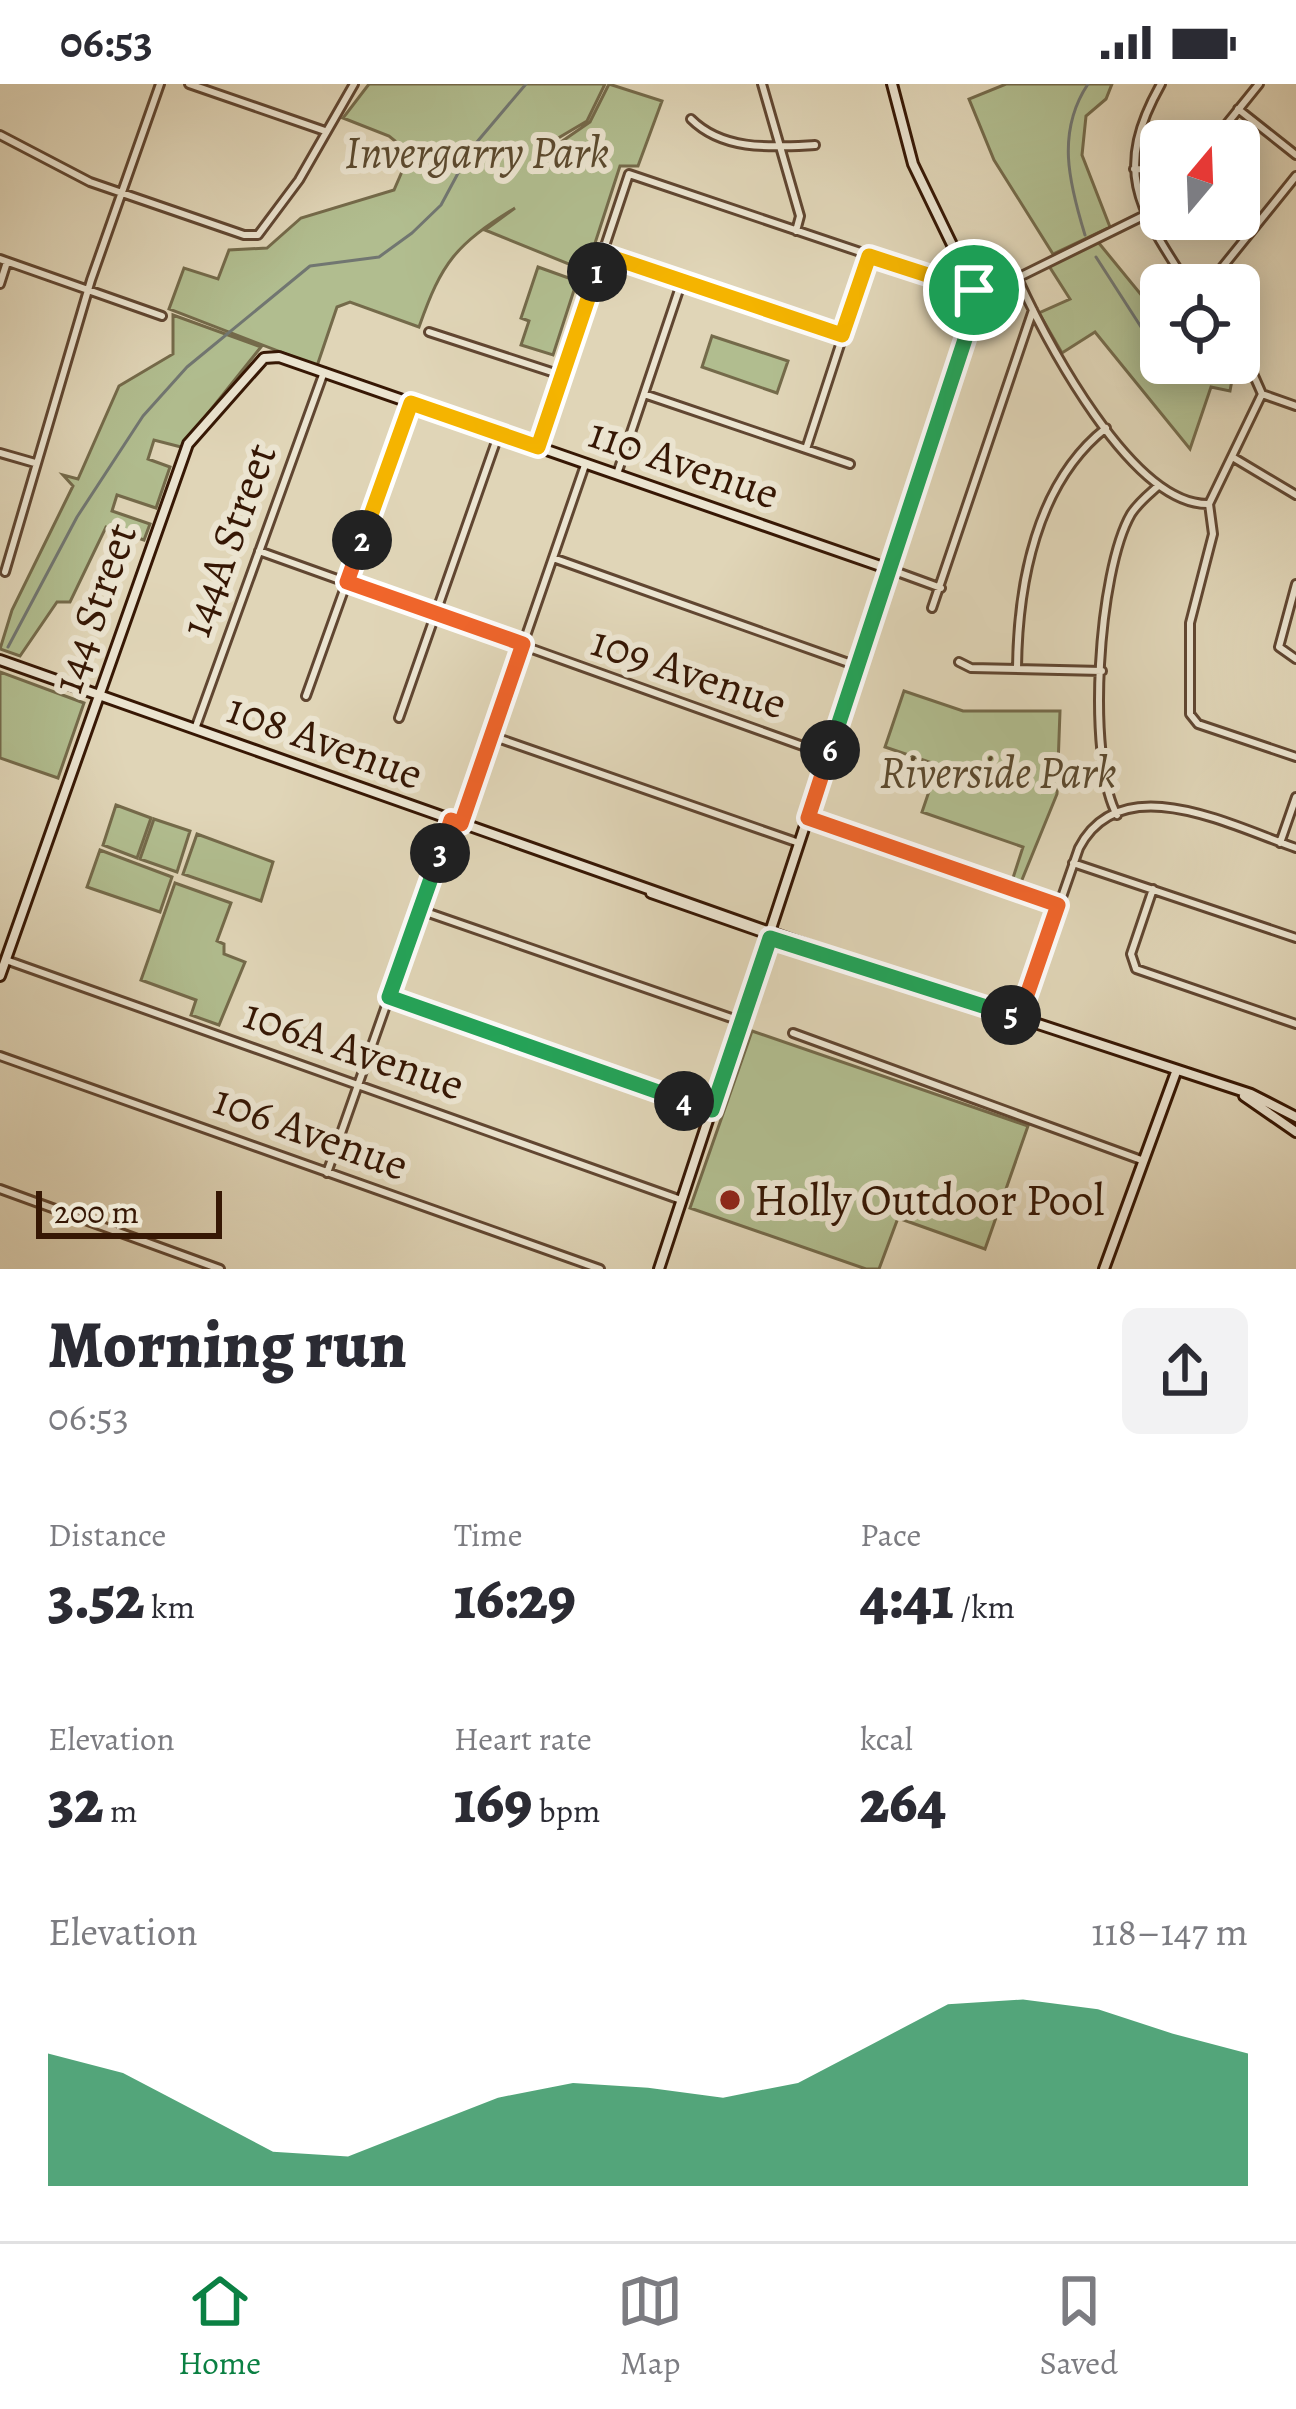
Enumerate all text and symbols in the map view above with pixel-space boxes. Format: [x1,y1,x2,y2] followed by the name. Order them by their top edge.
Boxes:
[60,11,153,73] text: 06:53
[1140,120,1260,240] north arrow
[1140,120,1260,384] map controls
[345,121,609,183] park label: Invergarry Park
[923,239,1025,341] pin
[567,242,627,302] pin: 1
[591,249,603,294] text: 1
[941,257,1007,323] icon: arrive
[1140,264,1260,384] button: locate
[580,402,788,524] street label: 110 Avenue
[164,434,292,646] street label: 144A Street
[332,510,392,570] pin: 2
[36,515,152,701] street label: 144 Street
[354,517,370,562] text: 2
[583,610,795,734] street label: 109 Avenue
[218,677,432,805] street label: 108 Avenue
[800,720,860,780] pin: 6
[822,727,838,772] text: 6
[879,741,1117,803] park label: Riverside Park
[410,823,470,883] pin: 3
[433,830,447,875] text: 3
[235,982,473,1116] street label: 106A Avenue
[981,985,1041,1045] pin: 5
[1004,992,1018,1037] text: 5
[205,1068,417,1196] street label: 106 Avenue
[654,1071,714,1131] pin: 4
[676,1078,692,1123] text: 4
[754,1169,1104,1231] place label: Holly Outdoor Pool
[36,1185,222,1238] scale bar
[717,1187,743,1213] marker: Holly Outdoor Pool
[54,1189,139,1234] text: 200 m
[48,1300,407,1390] text: Morning run
[1122,1308,1248,1434] button: share
[48,1390,129,1443] text: 06:53
[48,1512,166,1557] text: Distance
[454,1512,523,1557] text: Time
[860,1512,921,1557] text: Pace
[48,1557,145,1639] text: 3.52
[454,1557,576,1639] text: 16:29
[860,1557,954,1639] text: 4:41
[145,1584,195,1629] text: km
[954,1584,1015,1629] text: /km
[48,1716,175,1761] text: Elevation
[454,1716,592,1761] text: Heart rate
[860,1716,913,1761] text: kcal
[48,1761,104,1843] text: 32
[454,1761,532,1843] text: 169
[860,1761,946,1843] text: 264
[104,1788,138,1833] text: m
[532,1788,600,1833] text: bpm
[48,1905,198,1958] text: Elevation
[1091,1905,1248,1958] text: 118–147 m
[178,2268,261,2385] tab: Home
[617,2268,683,2385] tab: Map
[1040,2268,1118,2385] tab: Saved

